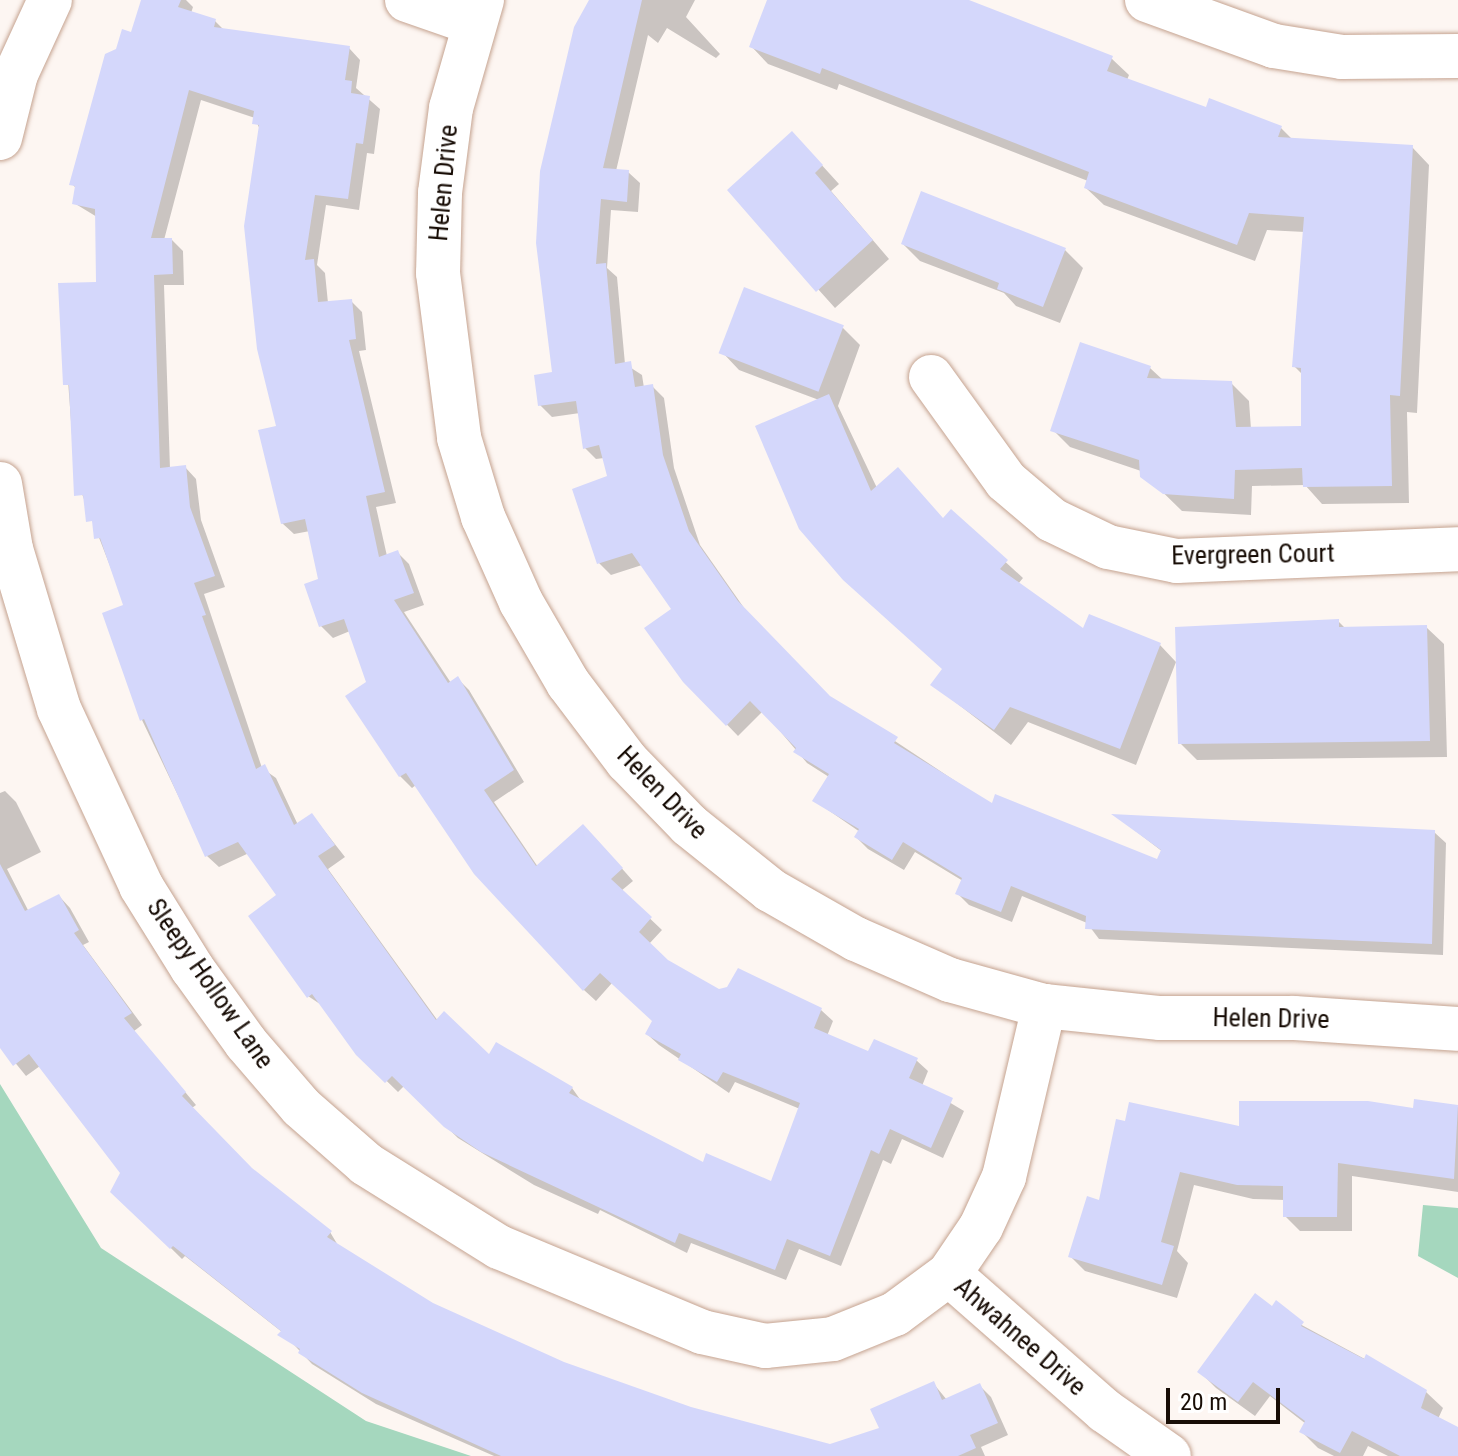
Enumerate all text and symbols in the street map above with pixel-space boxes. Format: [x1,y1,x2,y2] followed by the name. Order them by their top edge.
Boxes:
[423,123,465,243] street label: Helen Drive
[1171,538,1335,572] street label: Evergreen Court
[610,740,714,846] street label: Helen Drive
[140,893,280,1075] street label: Sleepy Hollow Lane
[1212,1002,1330,1036] street label: Helen Drive
[948,1271,1092,1403] street label: Ahwahnee Drive
[1170,1372,1284,1422] scale bar
[1180,1388,1227,1416] text: 20 m

